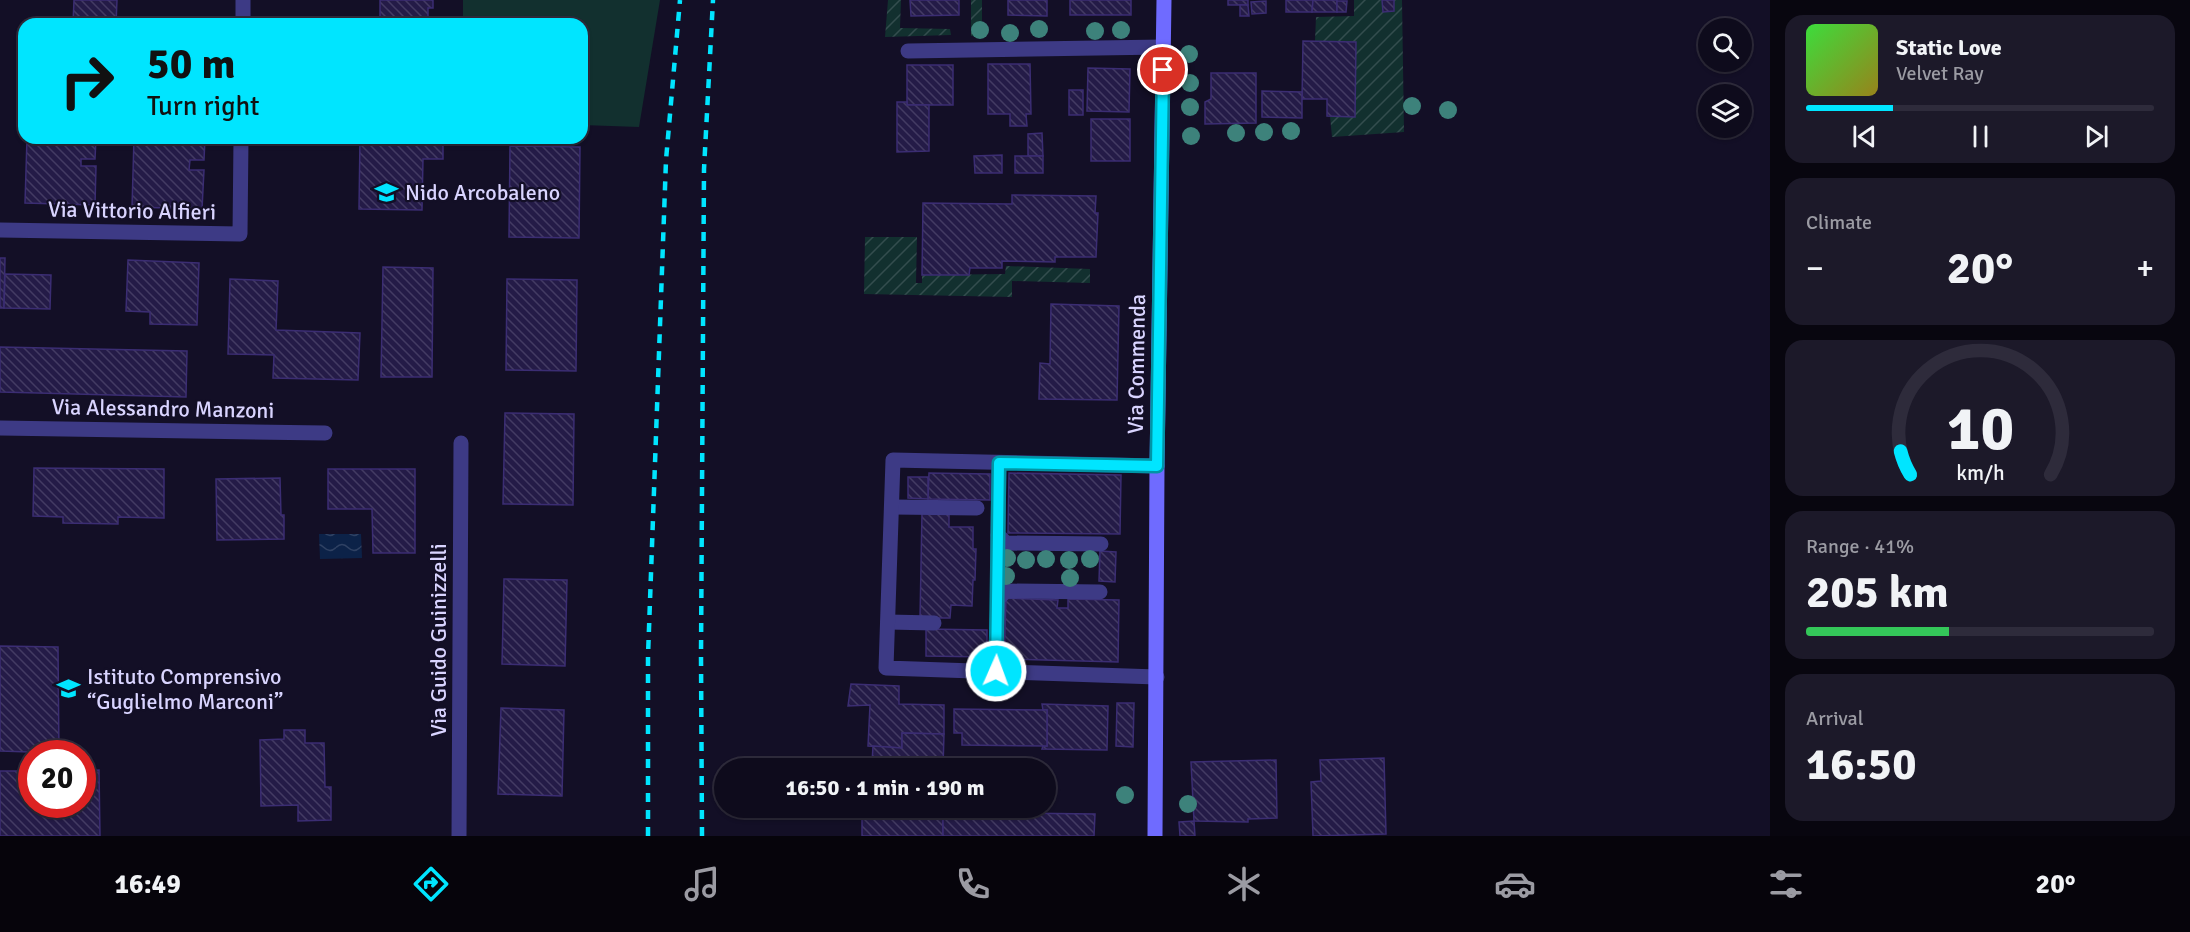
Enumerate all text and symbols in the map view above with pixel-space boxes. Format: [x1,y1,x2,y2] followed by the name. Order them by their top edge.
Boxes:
[1698,18,1752,138] map controls
[1698,18,1752,72] button: search
[1896,34,2002,61] text: Static Love
[147,39,236,90] text: 50 m
[48,42,126,120] icon: right
[1137,44,1188,95] pin
[1146,53,1179,86] icon: arrive
[1896,61,1984,86] text: Velvet Ray
[1698,84,1752,138] button: layers
[147,90,260,123] text: Turn right
[1848,120,1881,153] icon: previous
[1964,120,1997,153] icon: pause
[2080,120,2113,153] icon: next
[374,179,400,205] school or university icon: Nido Arcobaleno
[405,179,560,206] place label: Nido Arcobaleno
[48,196,216,225] street label: Via Vittorio Alfieri
[1806,210,1872,235] text: Climate
[1947,241,2013,296] text: 20°
[1806,248,1824,289] text: −
[2136,248,2154,289] text: +
[1122,294,1151,434] street label: Via Commenda
[1946,390,2014,467] text: 10
[51,393,275,424] street label: Via Alessandro Manzoni
[1956,460,2004,486] text: km/h
[1806,534,1914,559] text: Range · 41%
[425,543,452,737] street label: Via Guido Guinizzelli
[1806,565,1949,620] text: 205 km
[964,639,1028,703] position arrow
[87,663,283,715] place label: Istituto Comprensivo “Guglielmo Marconi”
[56,676,82,702] school or university icon: Istituto Comprensivo “Guglielmo Marconi”
[1806,706,1864,731] text: Arrival
[1806,737,1916,792] text: 16:50
[18,740,96,818] speed limit sign: 20
[785,774,985,801] text: 16:50 · 1 min · 190 m
[410,863,452,905] icon: directions
[681,863,723,905] icon: music
[952,863,994,905] icon: phone
[1223,863,1265,905] icon: climate
[1494,863,1536,905] icon: car
[1765,863,1807,905] icon: filters
[114,868,181,901] text: 16:49
[2036,868,2076,901] text: 20°

